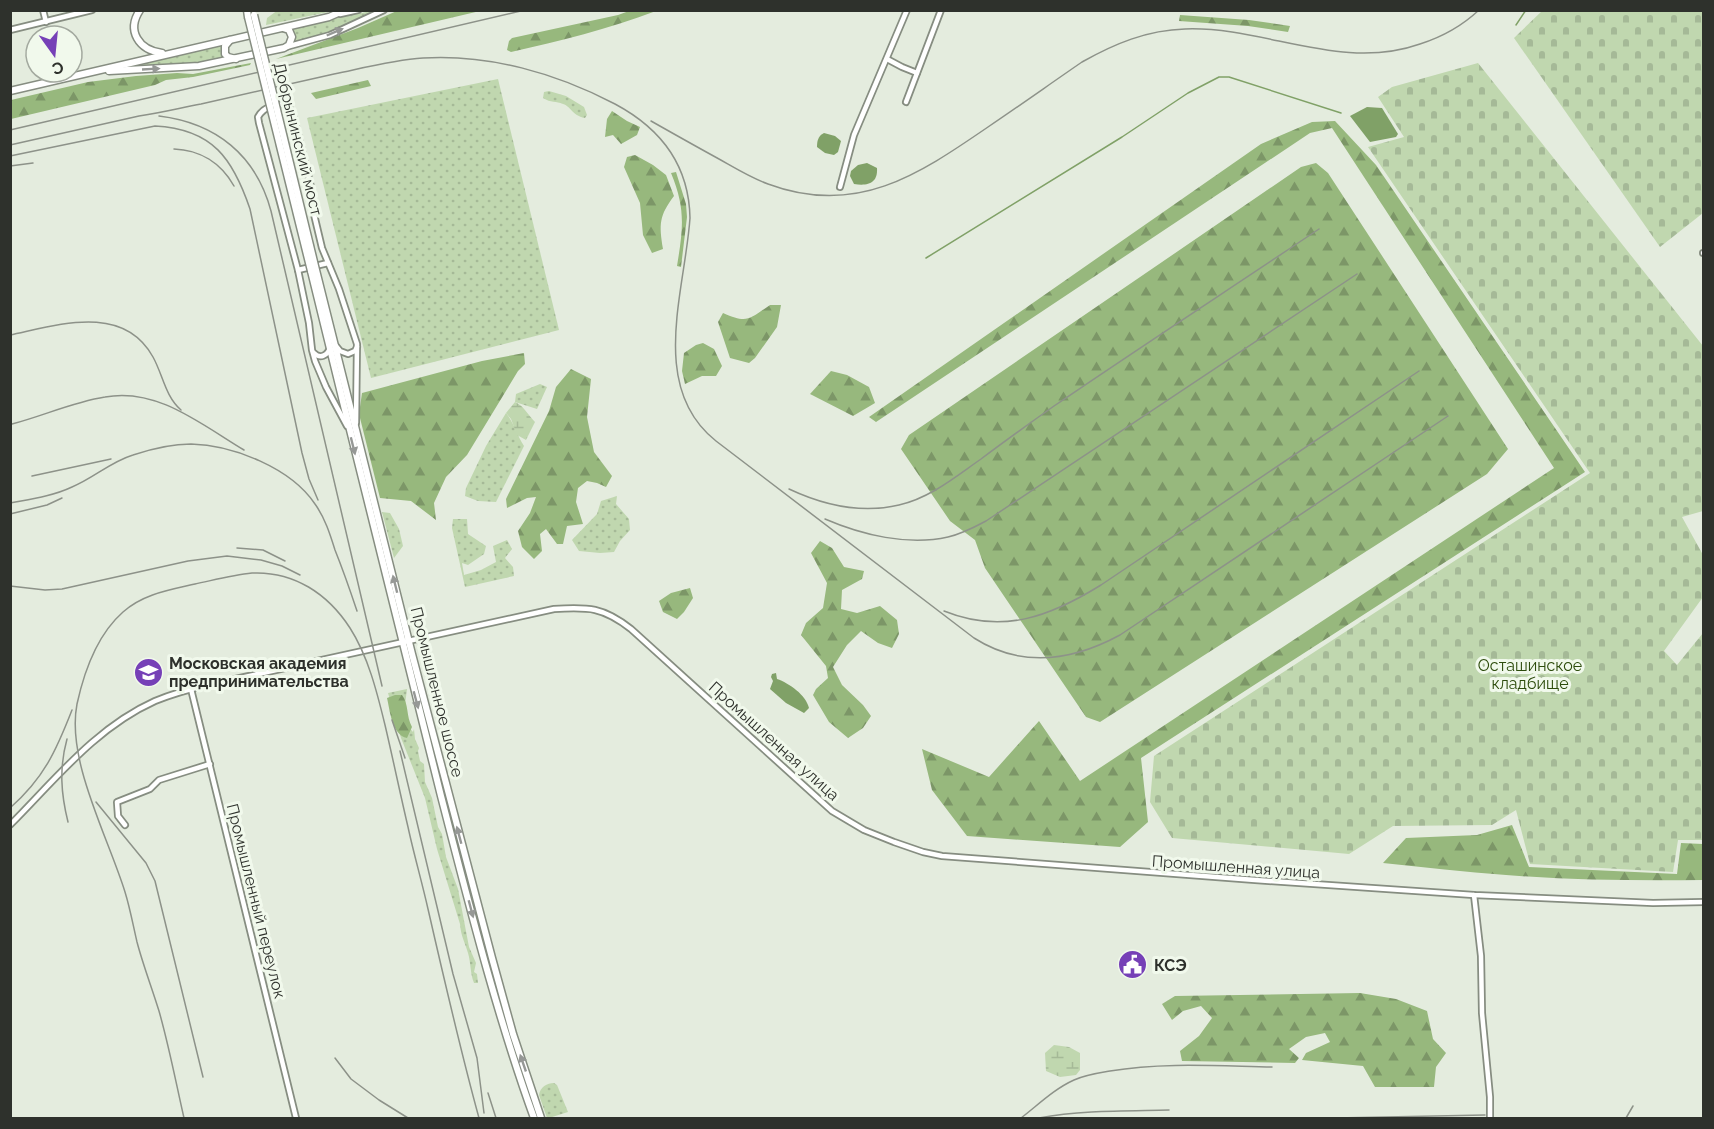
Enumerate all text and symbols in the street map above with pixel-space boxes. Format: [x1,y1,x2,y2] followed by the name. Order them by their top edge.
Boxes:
[24,24,84,84] north arrow
[326,27,344,37] one-way arrow
[50,57,66,79] text: С
[270,60,326,218] street label: Добрынинский мост
[142,65,161,74] one-way arrow
[348,437,358,455] one-way arrow
[389,575,399,594] one-way arrow
[407,605,467,779] street label: Промышленное шоссе
[169,654,349,691] place label: Московская академия предпринимательства
[132,656,164,688] school or university icon: Московская академия предпринимательства
[1478,656,1582,693] park label: Осташинское кладбище
[705,677,843,805] street label: Промышленная улица
[412,691,421,709] one-way arrow
[223,801,289,1001] street label: Промышленный переулок
[454,826,464,844] one-way arrow
[1151,852,1321,882] street label: Промышленная улица
[466,899,476,918] one-way arrow
[1117,949,1149,981] public building icon: КСЭ
[1154,956,1187,975] place label: КСЭ
[518,1054,527,1072] one-way arrow

